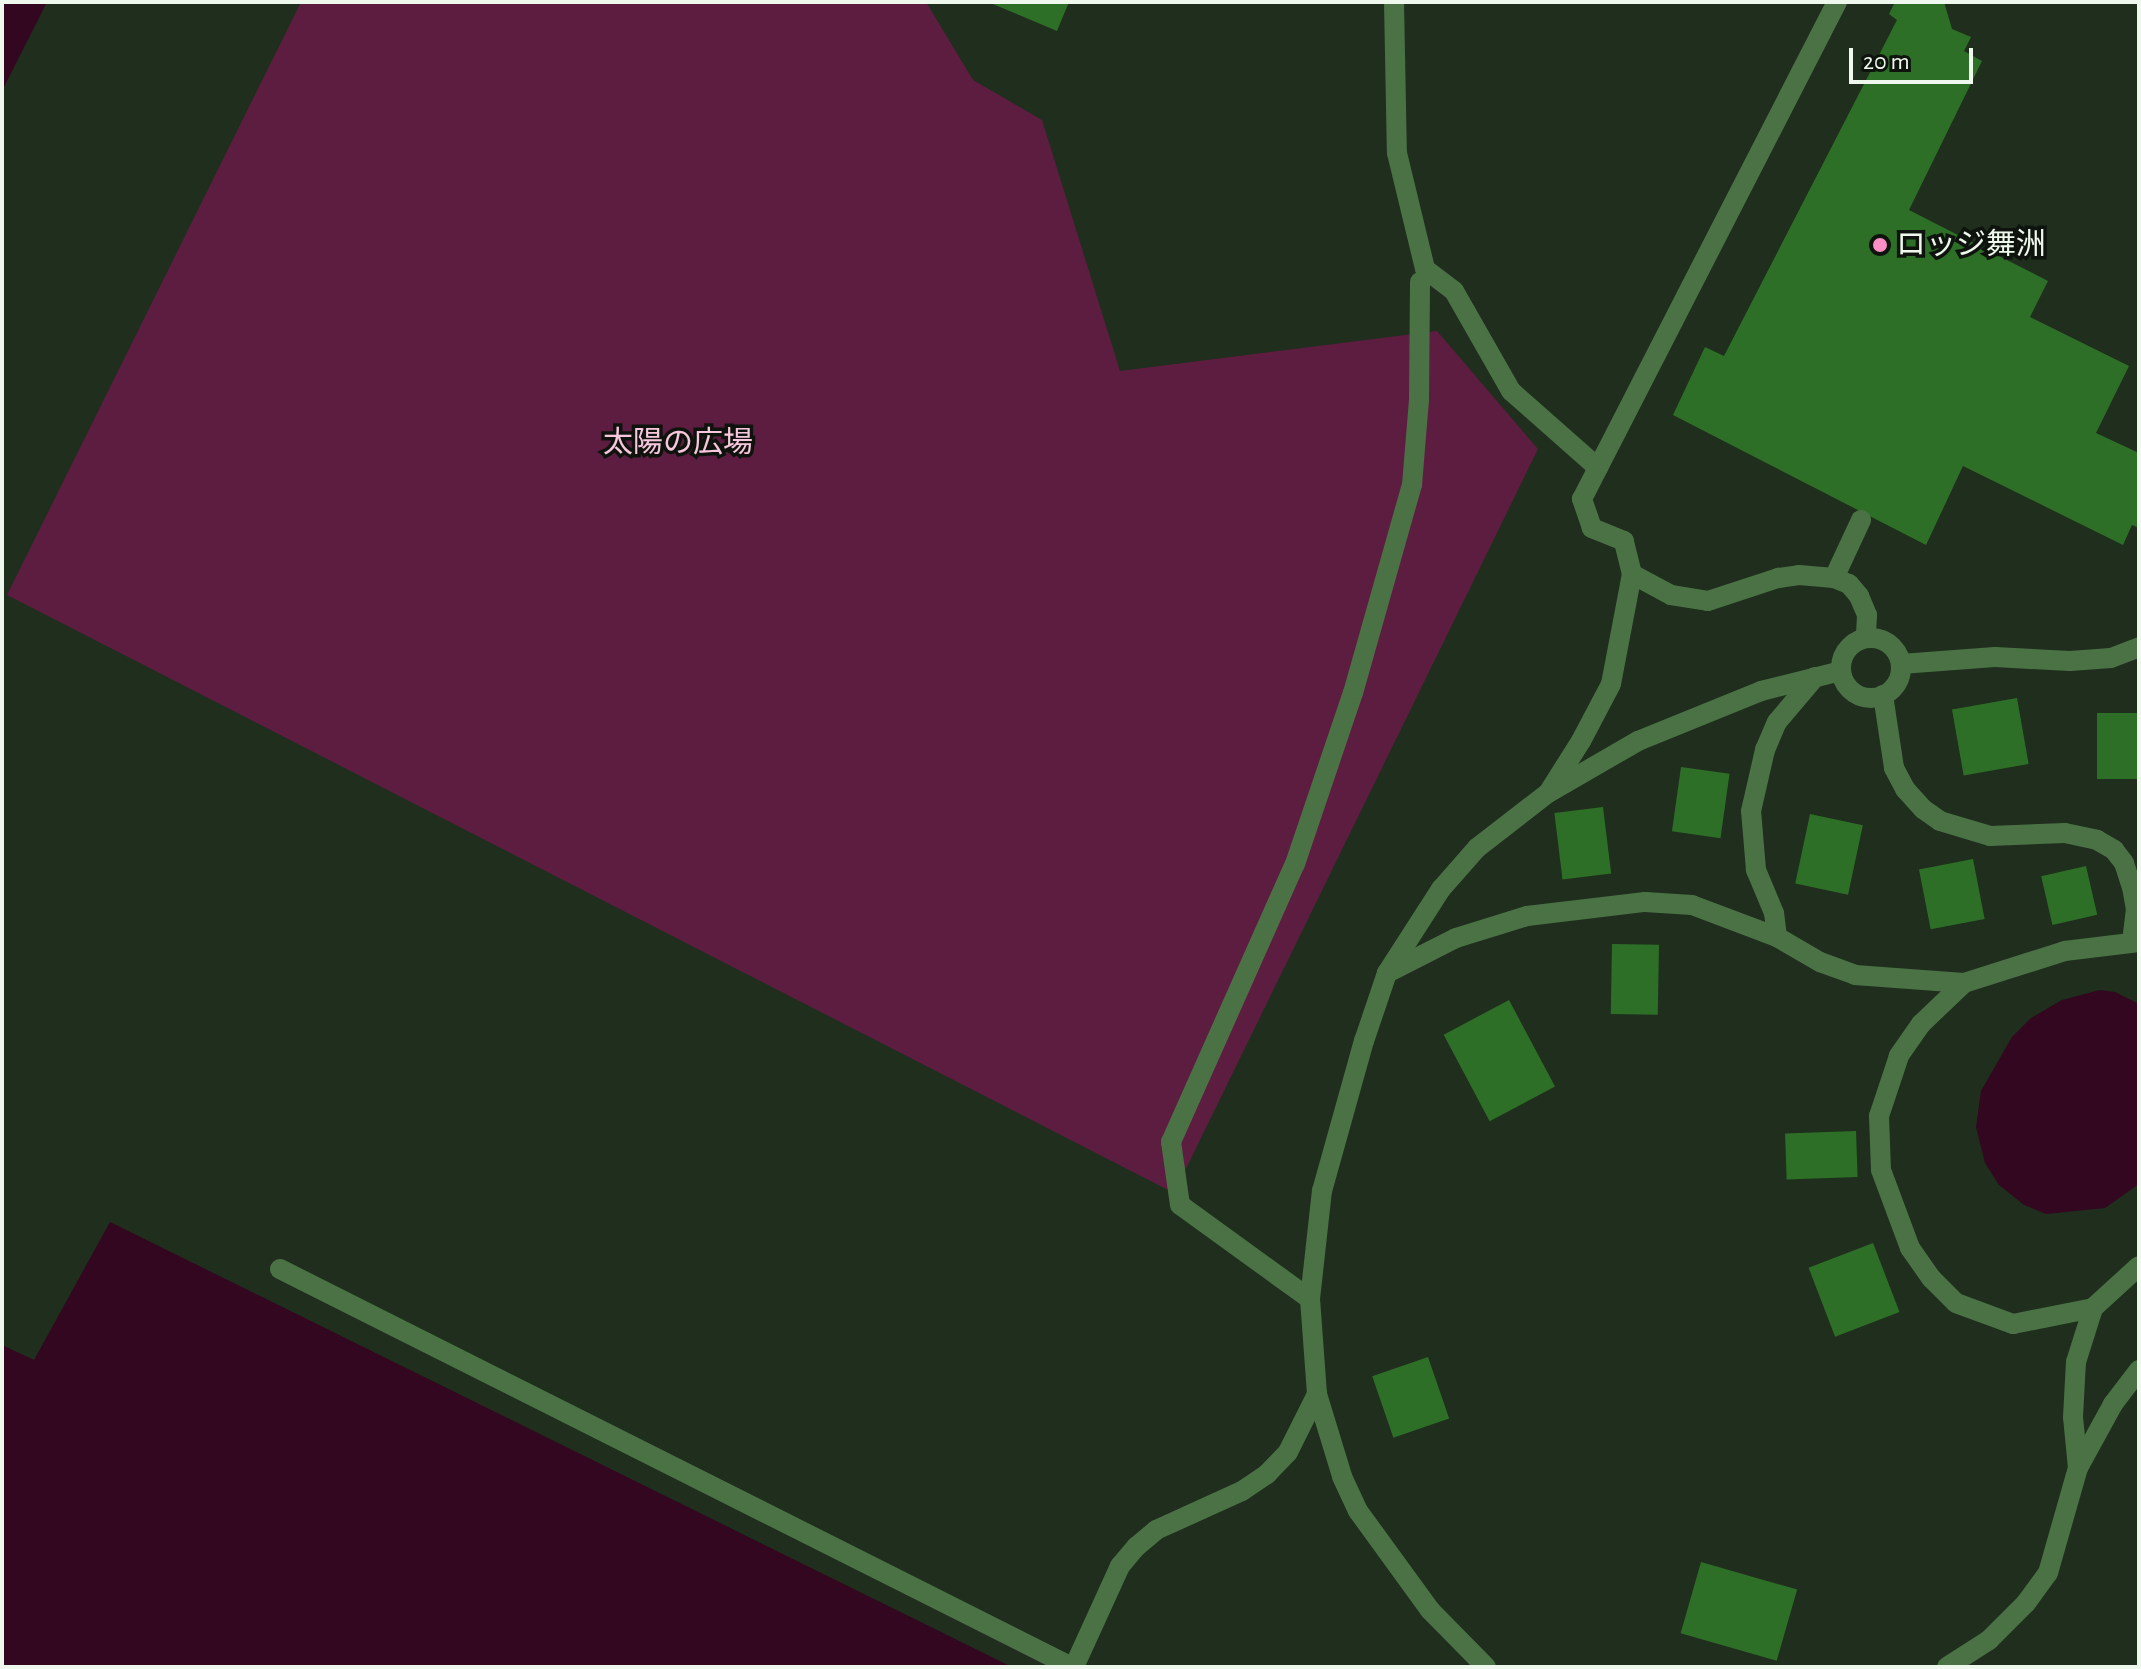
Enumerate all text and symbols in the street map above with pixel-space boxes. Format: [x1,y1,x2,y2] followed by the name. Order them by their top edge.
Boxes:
[1853,32,1977,82] scale bar
[1863,50,1910,74] text: 20 m
[1896,227,2046,263] place label: ロッジ舞洲
[1871,236,1889,254] marker: ロッジ舞洲
[603,425,753,461] park label: 太陽の広場

